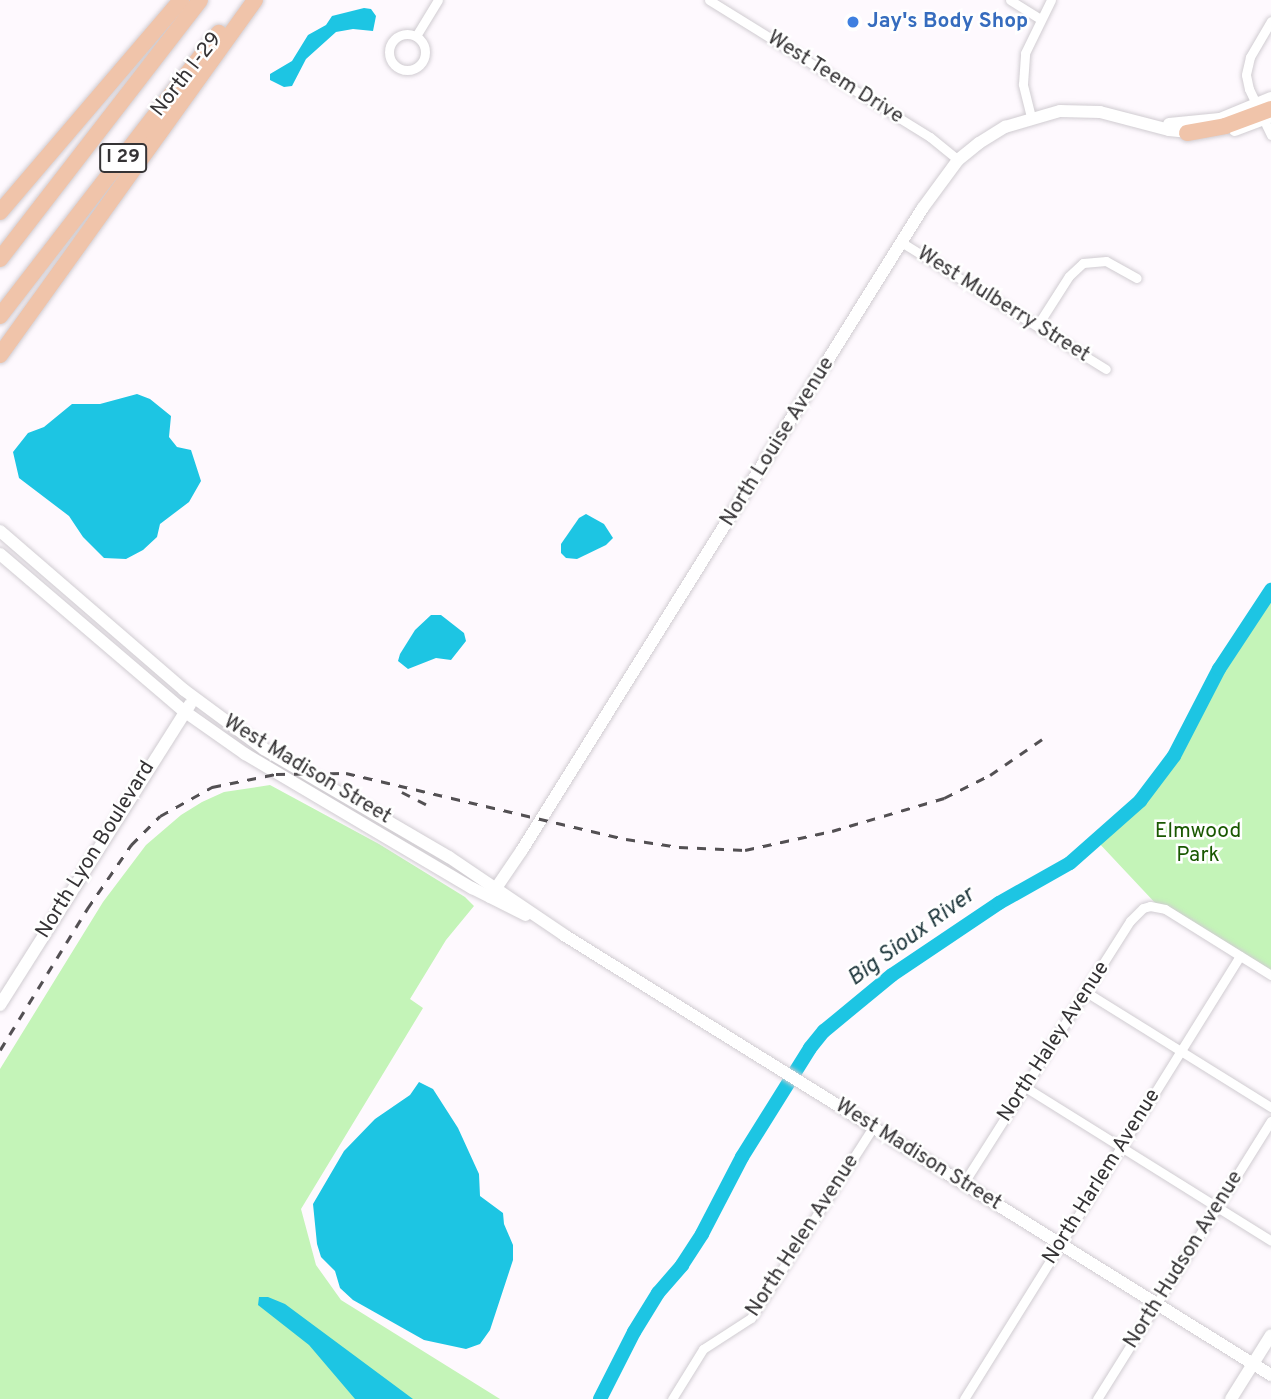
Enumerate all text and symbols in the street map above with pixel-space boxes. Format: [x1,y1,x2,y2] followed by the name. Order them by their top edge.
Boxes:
[867,9,1028,35] place label: Jay's Body Shop
[845,14,861,30] marker: Jay's Body Shop
[762,26,908,130] street label: West Teem Drive
[146,28,228,122] street label: North I-29
[99,142,148,174] road number: I 29
[912,242,1094,368] street label: West Mulberry Street
[715,352,841,532] street label: North Louise Avenue
[218,710,396,830] street label: West Madison Street
[31,757,161,943] street label: North Lyon Boulevard
[1155,819,1241,869] park label: Elmwood Park
[843,883,981,993] water label: Big Sioux River
[993,957,1115,1127] street label: North Haley Avenue
[1038,1084,1166,1270] street label: North Harlem Avenue
[830,1094,1006,1216] street label: West Madison Street
[741,1150,865,1322] street label: North Helen Avenue
[1119,1166,1249,1354] street label: North Hudson Avenue

